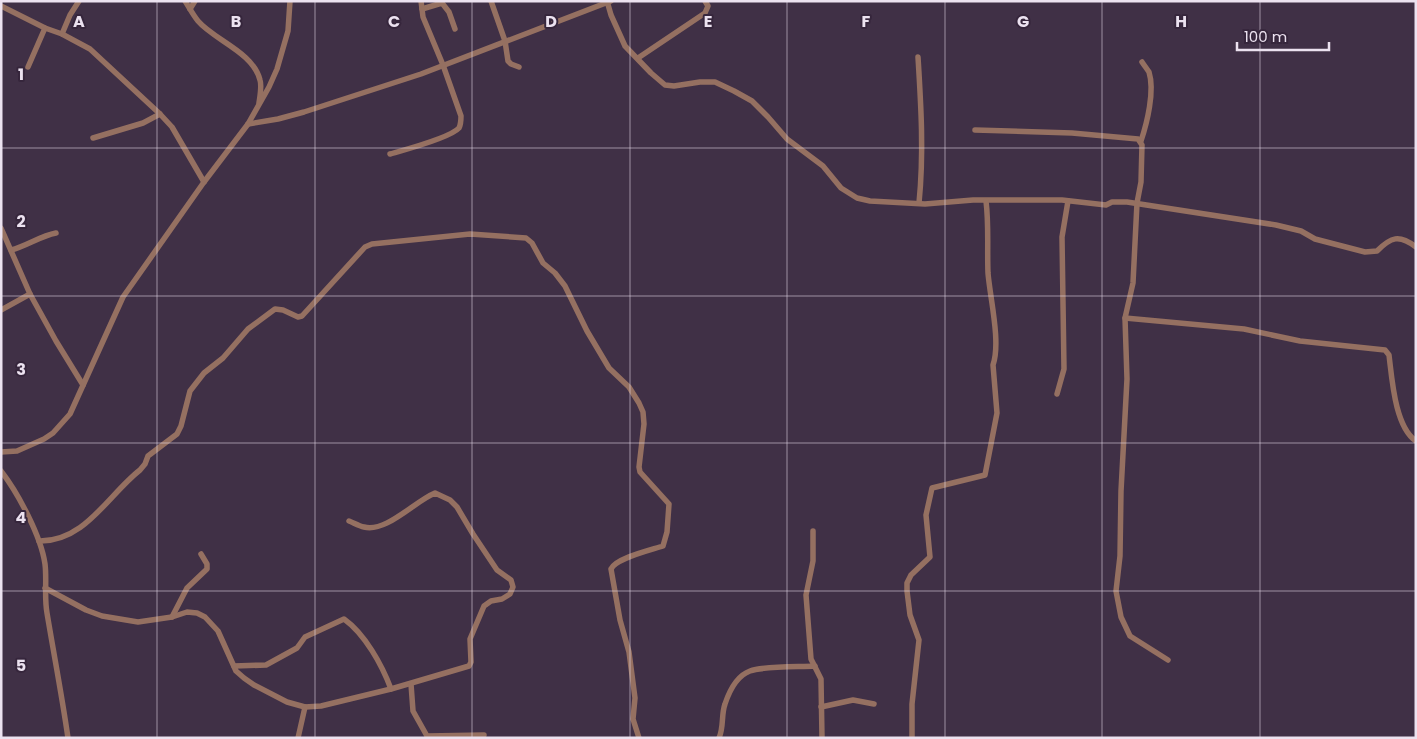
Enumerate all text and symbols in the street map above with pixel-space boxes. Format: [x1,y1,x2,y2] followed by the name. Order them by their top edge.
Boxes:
[73,10,85,33] text: A
[231,10,241,33] text: B
[388,10,400,33] text: C
[545,10,557,33] text: D
[704,10,712,33] text: E
[862,10,871,33] text: F
[1017,10,1029,33] text: G
[1175,10,1187,33] text: H
[1237,20,1330,52] scale bar
[1244,26,1287,47] text: 100 m
[18,63,24,86] text: 1
[16,210,26,233] text: 2
[16,358,26,381] text: 3
[16,506,27,529] text: 4
[16,654,26,677] text: 5

